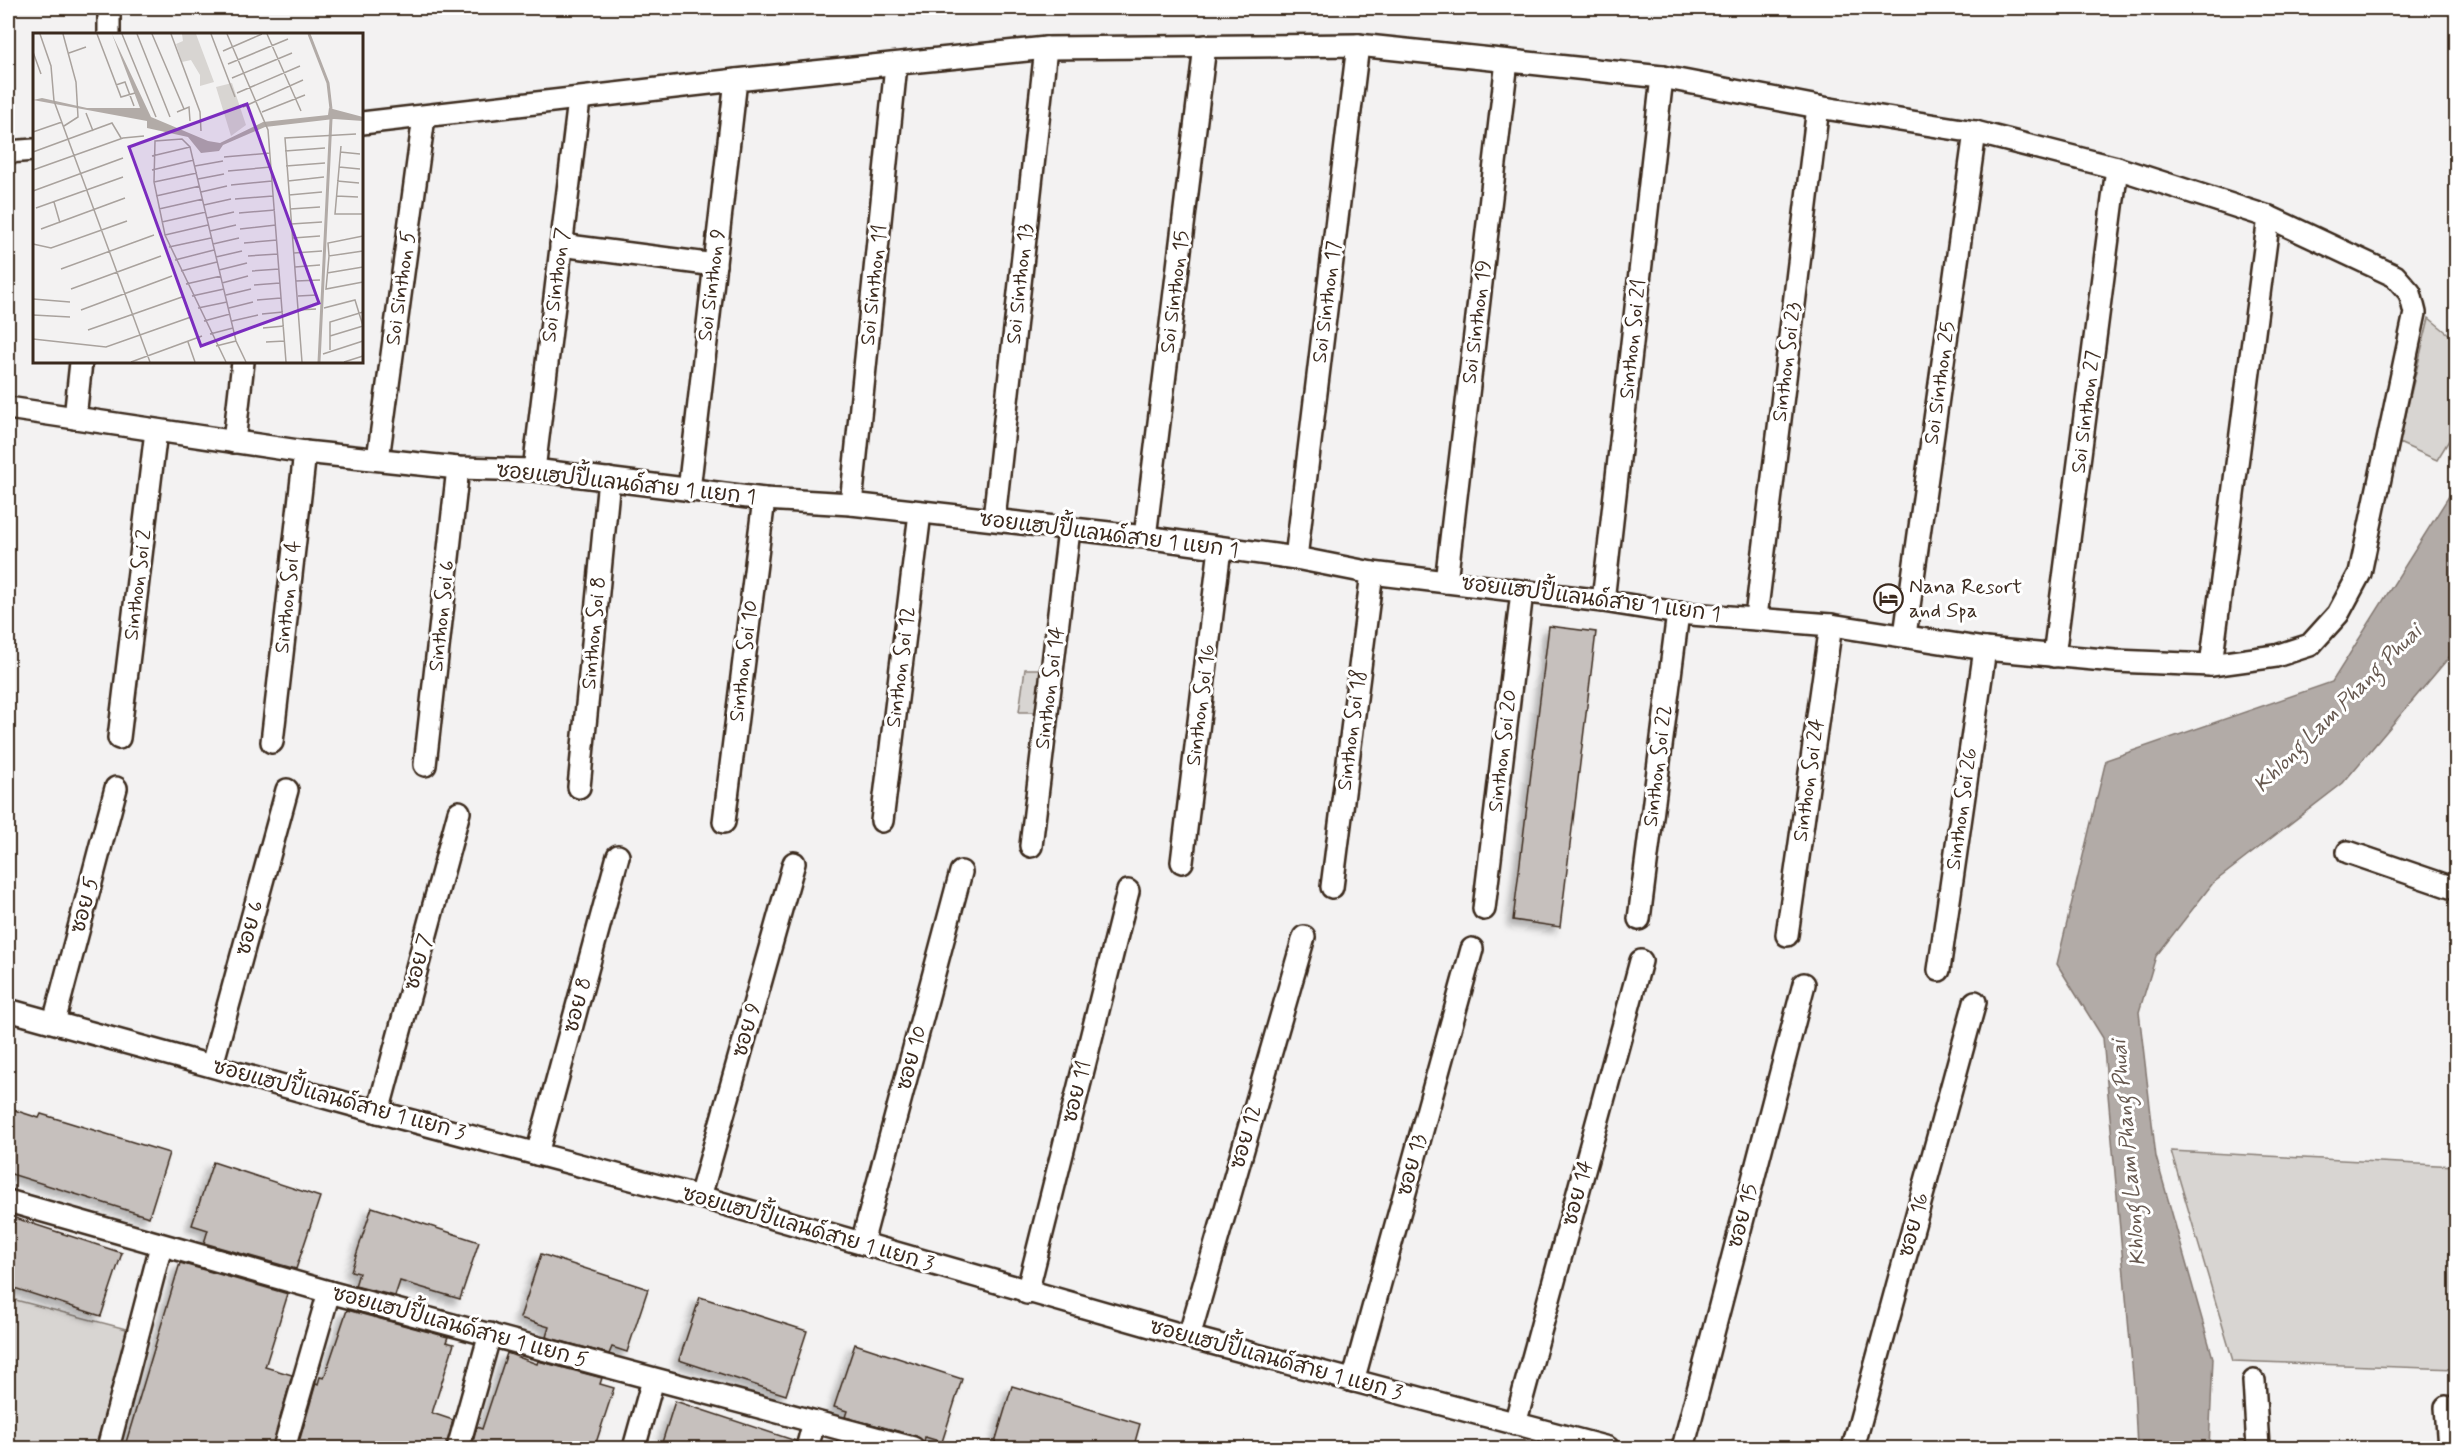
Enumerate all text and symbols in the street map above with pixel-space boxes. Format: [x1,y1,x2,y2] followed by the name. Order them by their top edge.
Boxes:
[33,33,363,363] inset map
[1000,222,1040,346] street label: Soi Sinthon 13
[854,223,894,347] street label: Soi Sinthon 11
[535,226,577,344] street label: Soi Sinthon 7
[691,227,733,343] street label: Soi Sinthon 9
[379,229,423,347] street label: Soi Sinthon 5
[1154,229,1196,355] street label: Soi Sinthon 15
[1306,239,1348,365] street label: Soi Sinthon 17
[1456,258,1498,386] street label: Soi Sinthon 19
[1613,278,1653,400] street label: Sinthon Soi 21
[1766,300,1808,423] street label: Sinthon Soi 23
[1917,320,1963,446] street label: Soi Sinthon 25
[2065,349,2107,475] street label: Soi Sinthon 27
[495,451,758,512] street label: ซอยแฮปปี้แลนด์สาย 1 แยก 1
[978,499,1241,565] street label: ซอยแฮปปี้แลนด์สาย 1 แยก 1
[117,528,159,642] street label: Sinthon Soi 2
[268,539,308,655] street label: Sinthon Soi 4
[422,559,462,673] street label: Sinthon Soi 6
[1460,563,1723,629] street label: ซอยแฮปปี้แลนด์สาย 1 แยก 1
[1909,573,2022,625] place label: Nana Resort and Spa
[575,575,613,691] street label: Sinthon Soi 8
[1872,583,1904,615] hotel icon: Nana Resort and Spa
[723,598,765,724] street label: Sinthon Soi 10
[880,605,922,729] street label: Sinthon Soi 12
[2248,617,2432,801] water label: Khlong Lam Phang Phuai
[1029,625,1071,751] street label: Sinthon Soi 14
[1180,643,1222,767] street label: Sinthon Soi 16
[1331,668,1373,792] street label: Sinthon Soi 18
[1482,688,1524,814] street label: Sinthon Soi 20
[1637,703,1679,829] street label: Sinthon Soi 22
[1786,716,1832,844] street label: Sinthon Soi 24
[1940,746,1984,872] street label: Sinthon Soi 26
[64,874,106,936] street label: ซอย 5
[229,898,271,958] street label: ซอย 6
[398,930,440,993] street label: ซอย 7
[557,974,599,1036] street label: ซอย 8
[726,1000,768,1060] street label: ซอย 9
[890,1022,934,1094] street label: ซอย 10
[2105,1036,2156,1267] water label: Khlong Lam Phang Phuai
[209,1047,471,1147] street label: ซอยแฮปปี้แลนด์สาย 1 แยก 3
[1056,1058,1098,1126] street label: ซอย 11
[1224,1102,1268,1172] street label: ซอย 12
[1390,1131,1434,1199] street label: ซอย 13
[1556,1157,1600,1229] street label: ซอย 14
[679,1174,939,1279] street label: ซอยแฮปปี้แลนด์สาย 1 แยก 3
[1721,1181,1765,1251] street label: ซอย 15
[1892,1190,1936,1260] street label: ซอย 16
[329,1274,593,1375] street label: ซอยแฮปปี้แลนด์สาย 1 แยก 5
[1146,1307,1408,1407] street label: ซอยแฮปปี้แลนด์สาย 1 แยก 3

